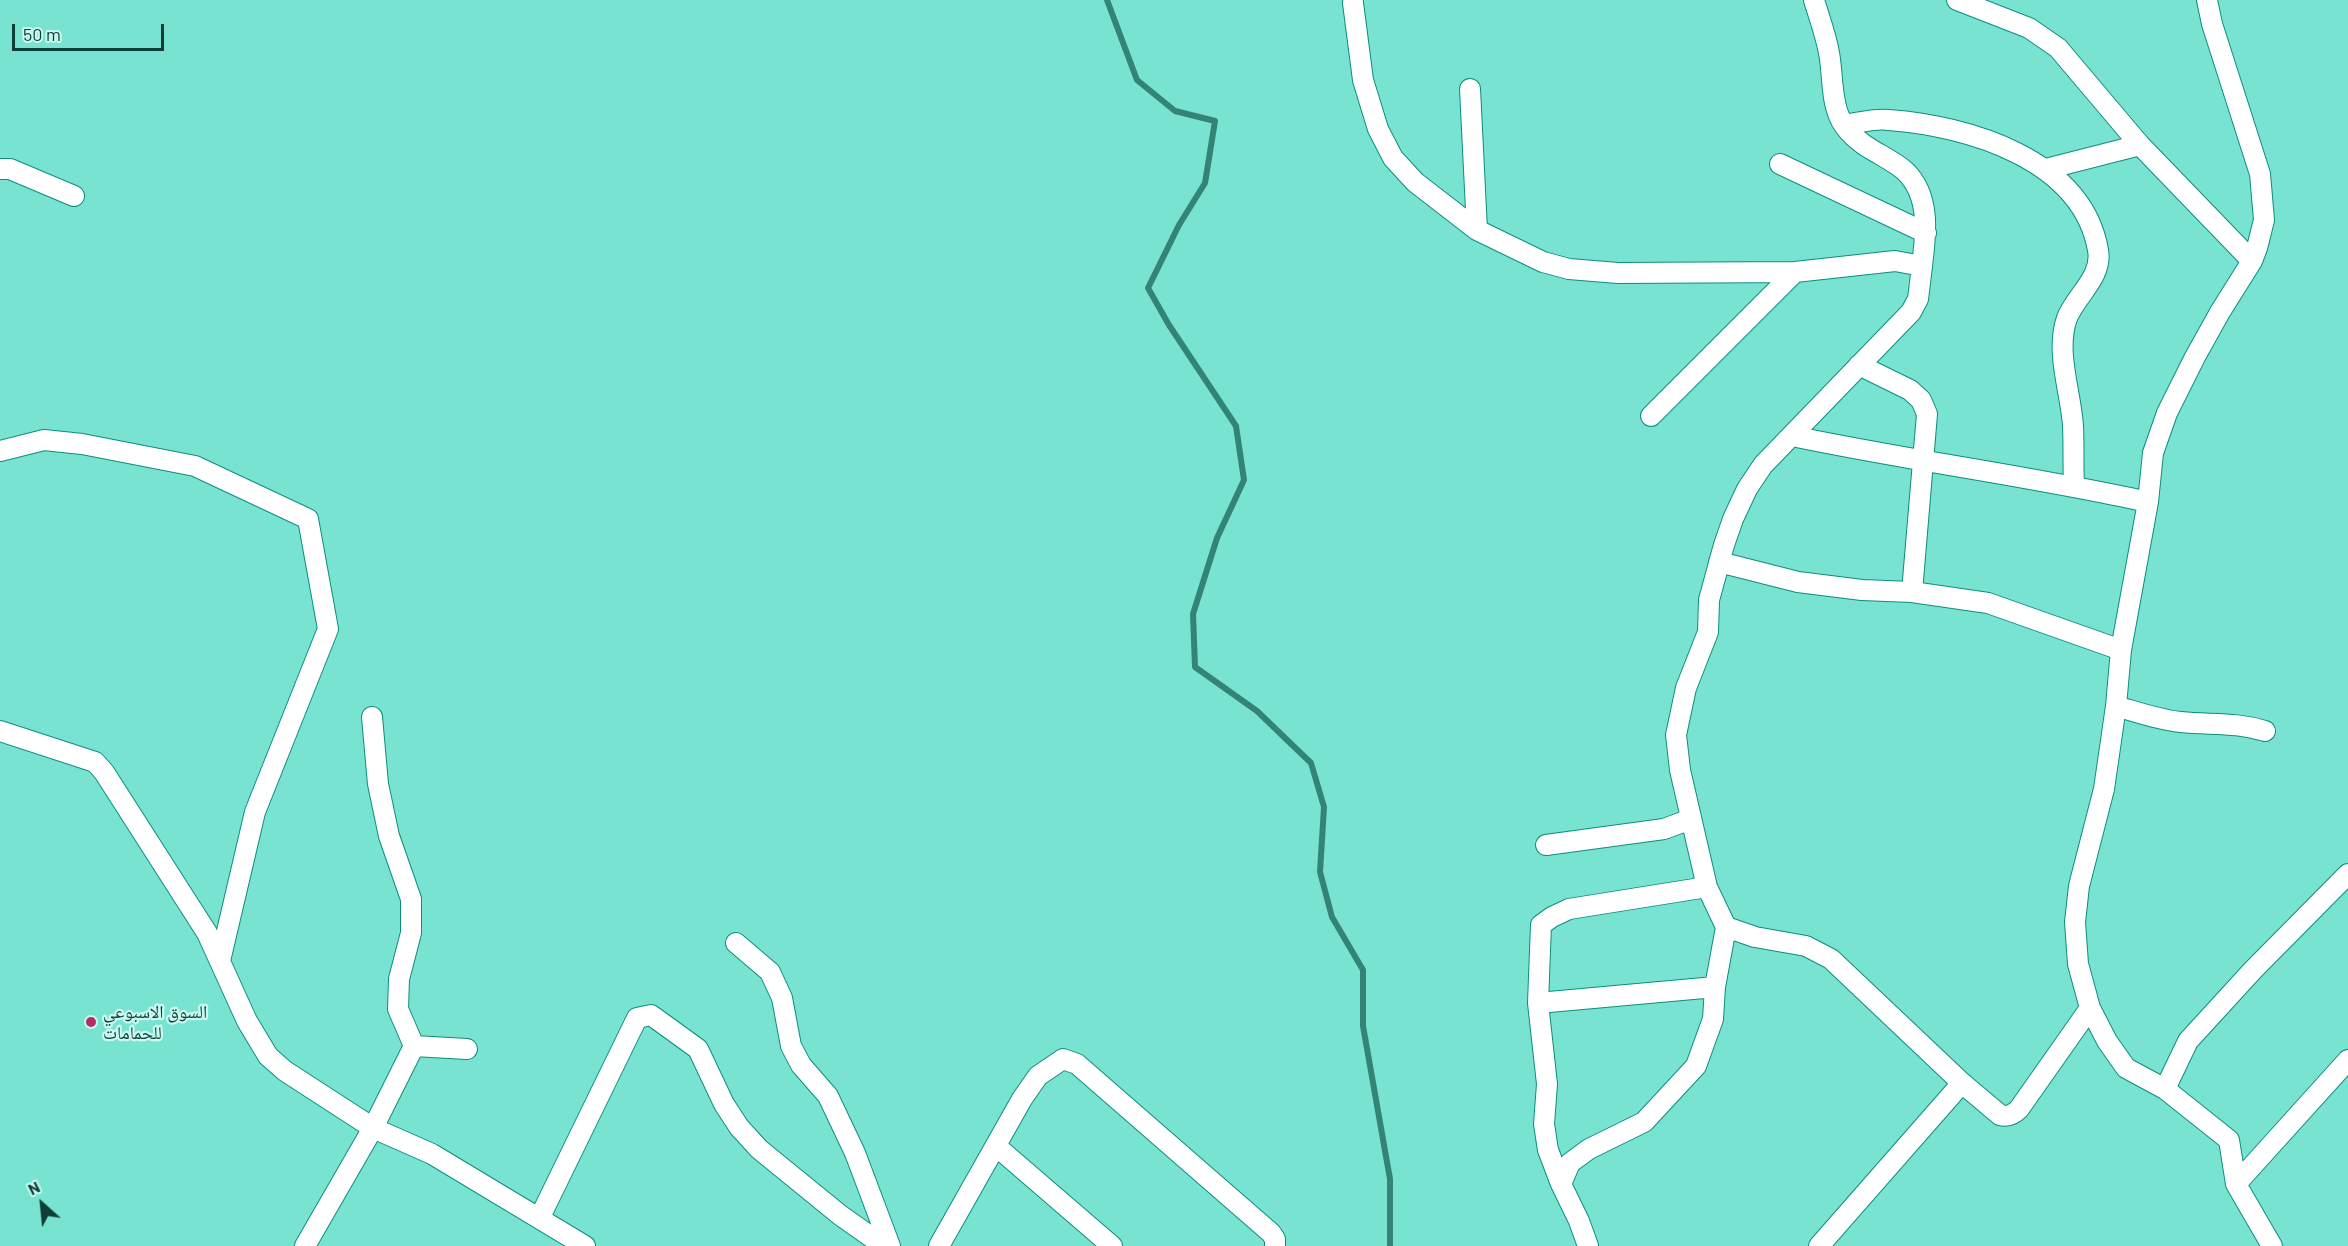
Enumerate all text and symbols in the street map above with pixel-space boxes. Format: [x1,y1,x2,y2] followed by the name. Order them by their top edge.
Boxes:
[15,12,166,50] scale bar
[23,23,61,45] text: 50 m
[103,1001,207,1044] place label: السوق الاسبوعي للحمامات
[84,1015,98,1029] marker: السوق الاسبوعي للحمامات
[12,1174,72,1234] north arrow
[25,1177,43,1198] text: N

